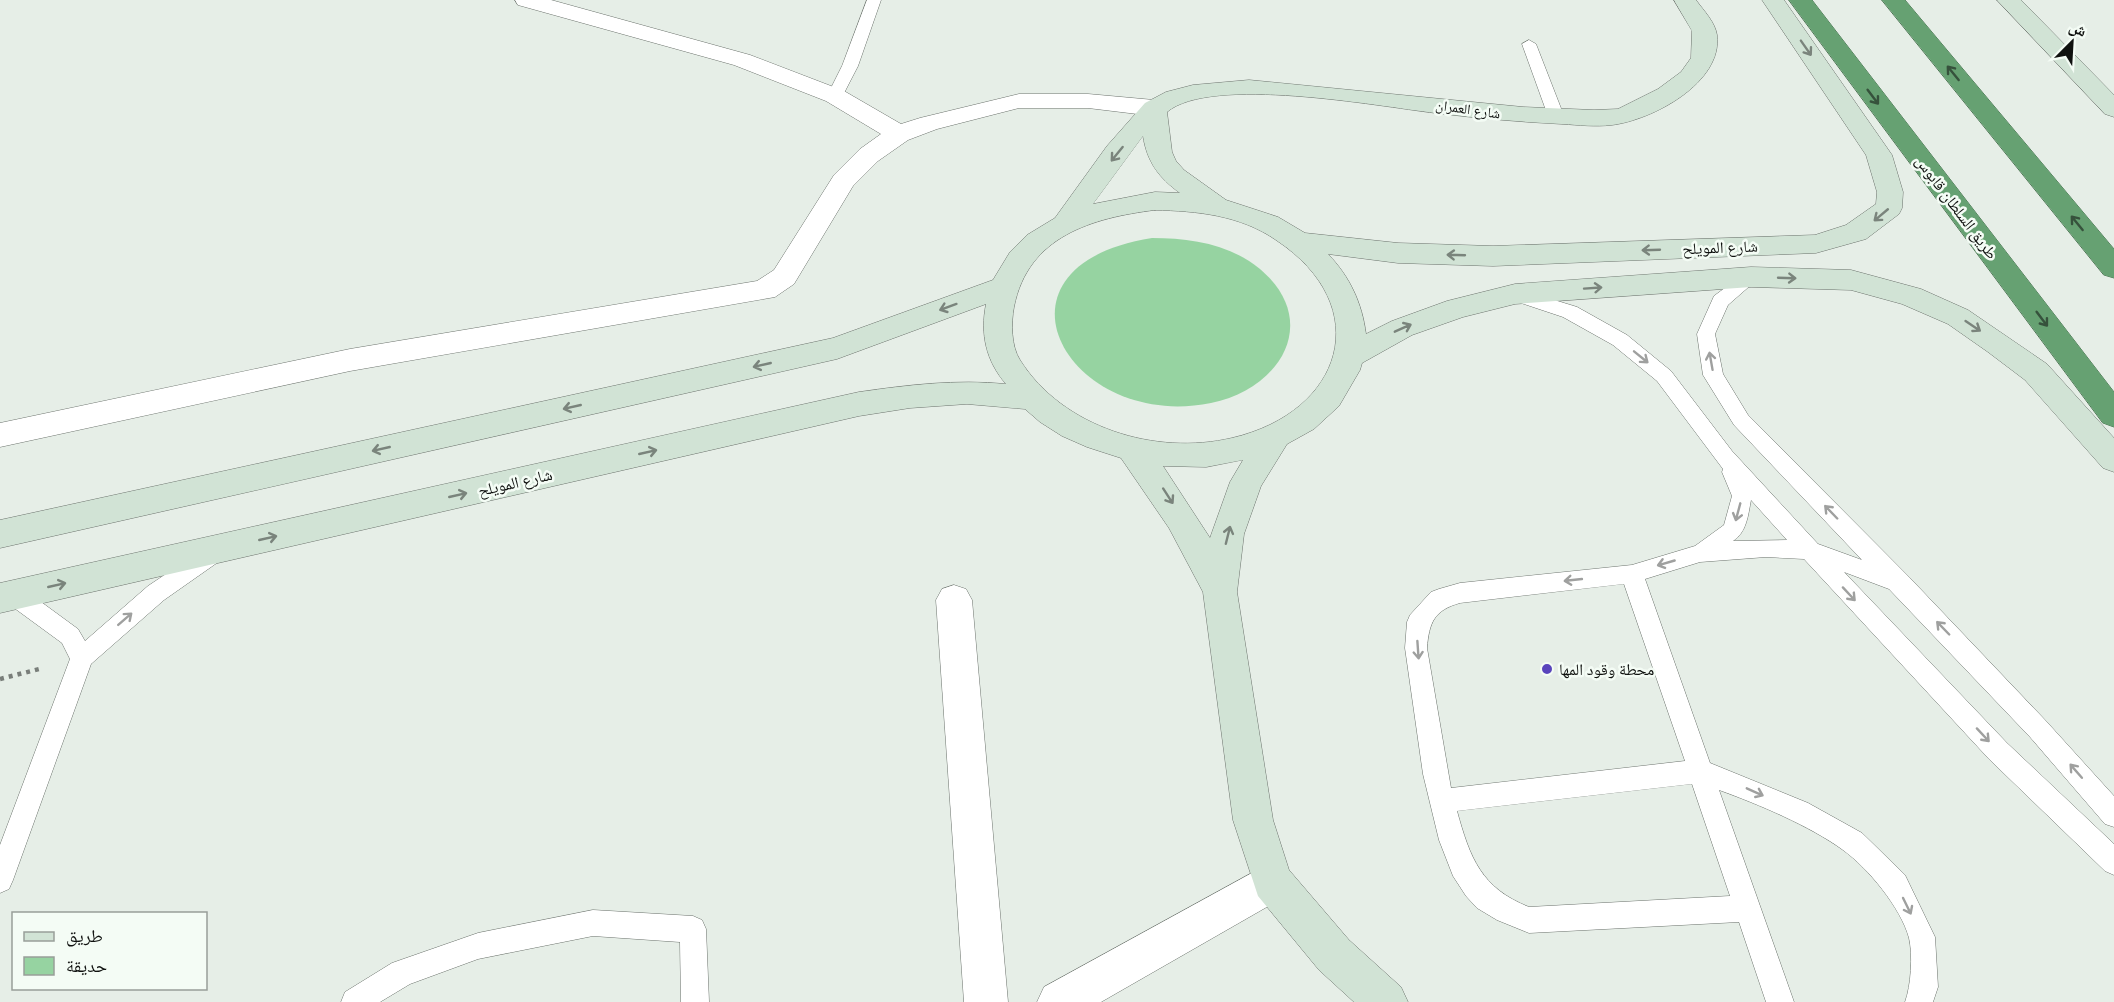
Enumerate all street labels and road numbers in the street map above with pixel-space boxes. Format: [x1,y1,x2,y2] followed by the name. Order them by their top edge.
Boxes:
[1434,97,1501,123] street label: شارع العمران
[1911,152,2002,263] street label: طريق السلطان قابوس
[1682,237,1758,259] street label: شارع المويلح
[476,465,554,501] street label: شارع المويلح

